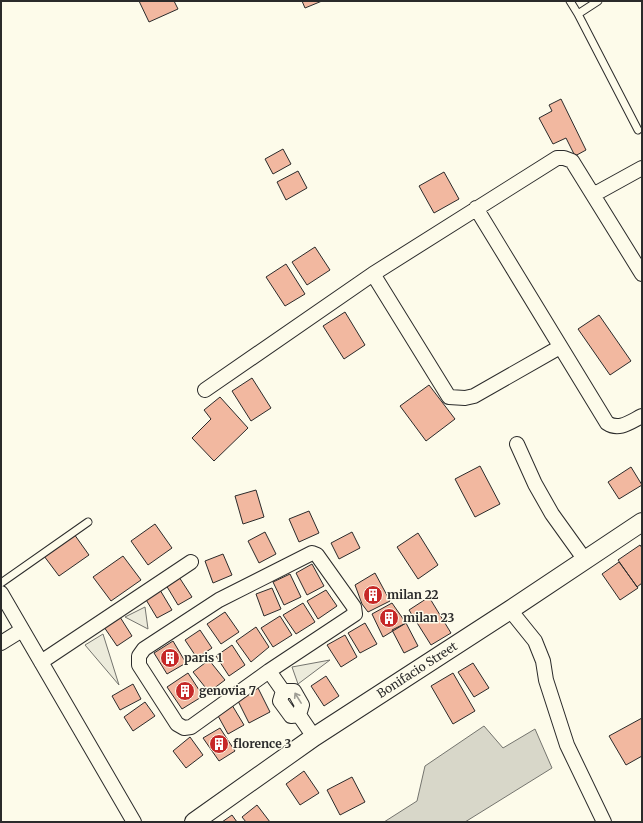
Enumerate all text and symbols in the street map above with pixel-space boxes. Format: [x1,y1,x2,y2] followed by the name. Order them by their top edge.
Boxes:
[362,584,384,606] building icon: milan 22
[387,587,439,602] place label: milan 22
[378,607,400,629] building icon: milan 23
[403,610,454,625] place label: milan 23
[374,638,460,701] street label: Bonifacio Street
[159,647,181,669] building icon: paris 1
[184,650,223,665] place label: paris 1
[174,680,196,702] building icon: genovia 7
[199,683,256,698] place label: genovia 7
[294,692,302,704] one-way arrow
[208,733,230,755] building icon: florence 3
[233,736,292,751] place label: florence 3

